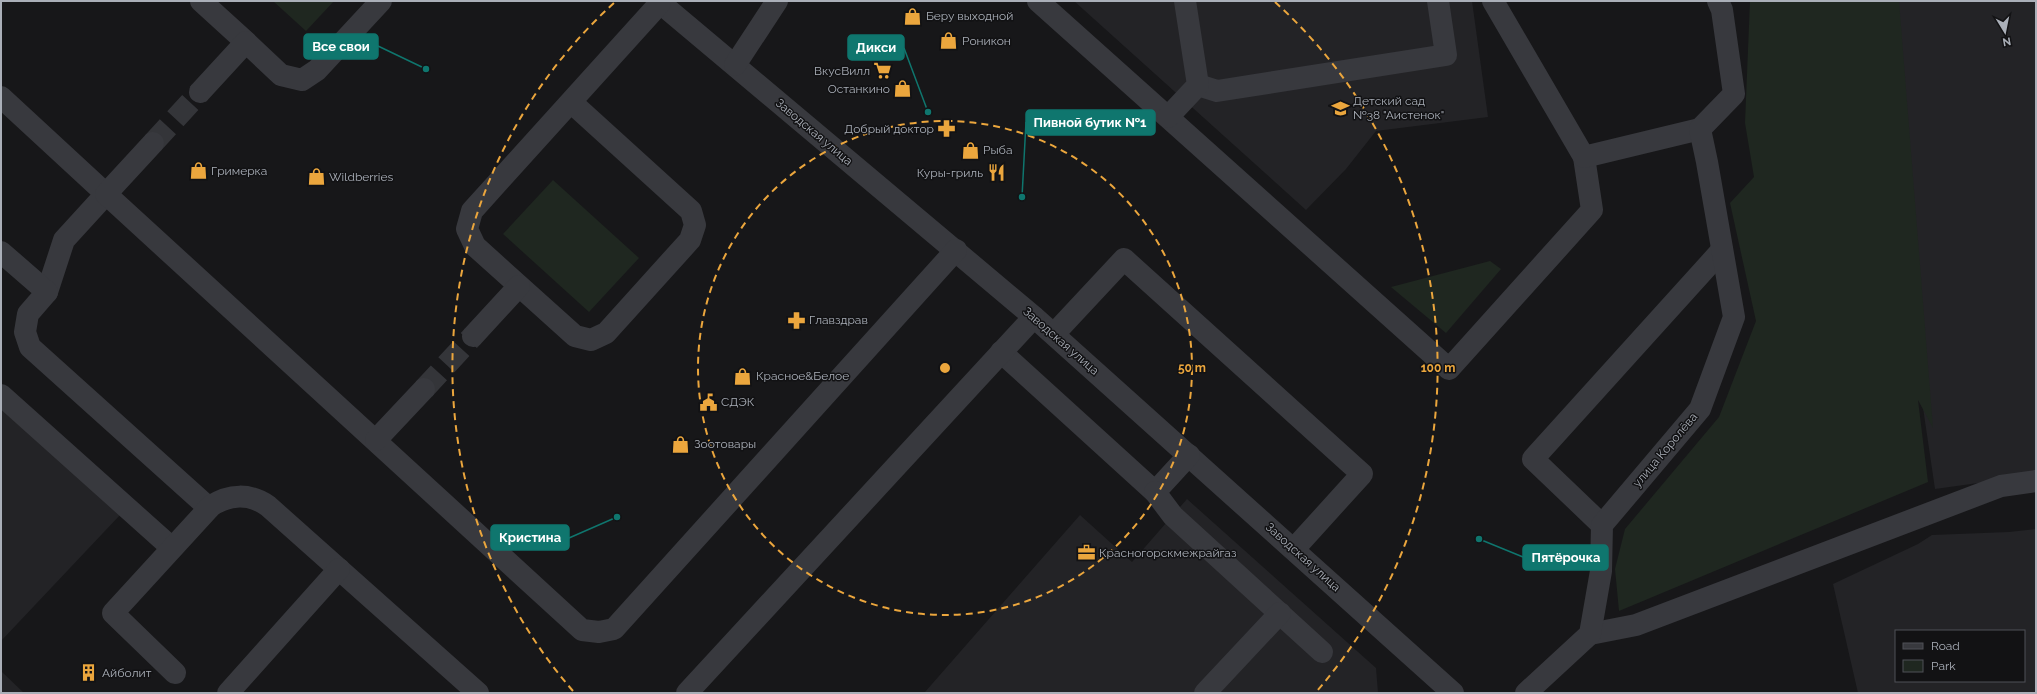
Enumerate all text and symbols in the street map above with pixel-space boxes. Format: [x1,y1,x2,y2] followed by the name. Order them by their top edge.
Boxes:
[903,6,923,26] shop icon: Беру выходной
[926,9,1013,23] place label: Беру выходной
[1985,12,2025,52] north arrow
[939,31,959,51] shop icon: Роникон
[304,34,378,59] callout: Все свои
[962,34,1011,48] place label: Роникон
[2001,34,2012,48] text: N
[848,35,904,60] callout: Дикси
[312,39,370,54] text: Все свои
[856,40,896,55] text: Дикси
[873,61,893,81] supermarket icon: ВкусВилл
[814,64,870,78] place label: ВкусВилл
[893,79,913,99] shop icon: Останкино
[828,82,890,96] place label: Останкино
[1353,94,1444,122] place label: Детский сад №38 "Аистенок"
[773,96,855,168] street label: Заводская улица
[1330,98,1350,118] school or university icon: Детский сад №38 "Аистенок"
[1026,110,1155,135] callout: Пивной бутик №1
[1034,115,1147,130] text: Пивной бутик №1
[937,119,957,139] pharmacy icon: Добрый доктор
[844,122,934,136] place label: Добрый доктор
[960,140,980,160] shop icon: Рыба
[983,143,1012,157] place label: Рыба
[188,161,208,181] shop icon: Гримерка
[986,163,1006,183] restaurant icon: Куры-гриль
[211,164,267,178] place label: Гримерка
[917,166,983,180] place label: Куры-гриль
[306,167,326,187] shop icon: Wildberries
[329,170,393,184] place label: Wildberries
[1020,304,1102,378] street label: Заводская улица
[786,310,806,330] pharmacy icon: Главздрав
[809,313,868,327] place label: Главздрав
[938,361,952,375] centre of rings
[1178,361,1206,375] text: 50 m
[1421,361,1455,375] text: 100 m
[733,366,753,386] shop icon: Красное&Белое
[756,369,849,383] place label: Красное&Белое
[698,392,718,412] public building icon: СДЭК
[721,395,755,409] place label: СДЭК
[1630,410,1700,490] street label: улица Королёва
[671,434,691,454] shop icon: Зоотовары
[694,437,756,451] place label: Зоотовары
[1263,520,1343,594] street label: Заводская улица
[491,525,569,550] callout: Кристина
[499,530,562,545] text: Кристина
[1076,543,1096,563] office icon: Красногорскмежрайгаз
[1523,545,1608,570] callout: Пятёрочка
[1099,546,1237,560] place label: Красногорскмежрайгаз
[1531,550,1601,565] text: Пятёрочка
[1895,630,2025,682] legend
[1931,639,1960,653] text: Road
[1931,659,1956,673] text: Park
[79,663,99,683] building icon: Айболит
[102,666,152,680] place label: Айболит

